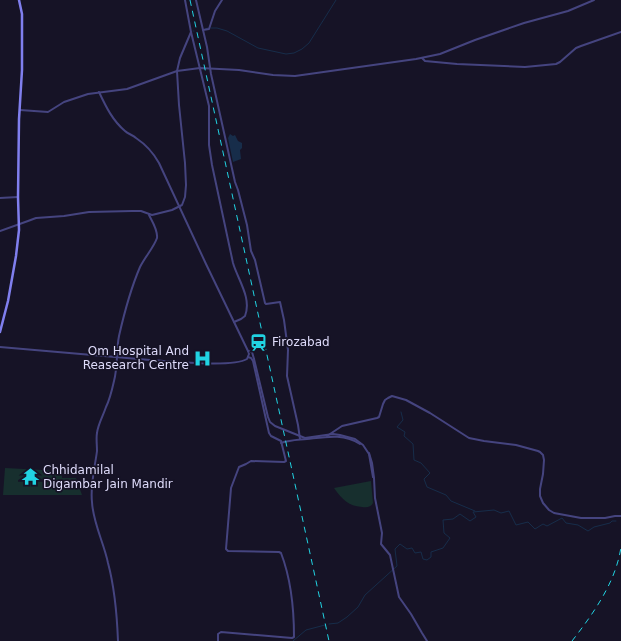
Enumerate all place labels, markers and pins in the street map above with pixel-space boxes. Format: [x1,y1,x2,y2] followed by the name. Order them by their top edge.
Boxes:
[249,332,269,352] station icon: Firozabad
[272,335,330,349] place label: Firozabad
[83,344,189,372] place label: Om Hospital And Reasearch Centre
[192,348,212,368] hospital icon: Om Hospital And Reasearch Centre
[43,463,173,491] place label: Chhidamilal Digambar Jain Mandir
[20,467,40,487] temple icon: Chhidamilal Digambar Jain Mandir

